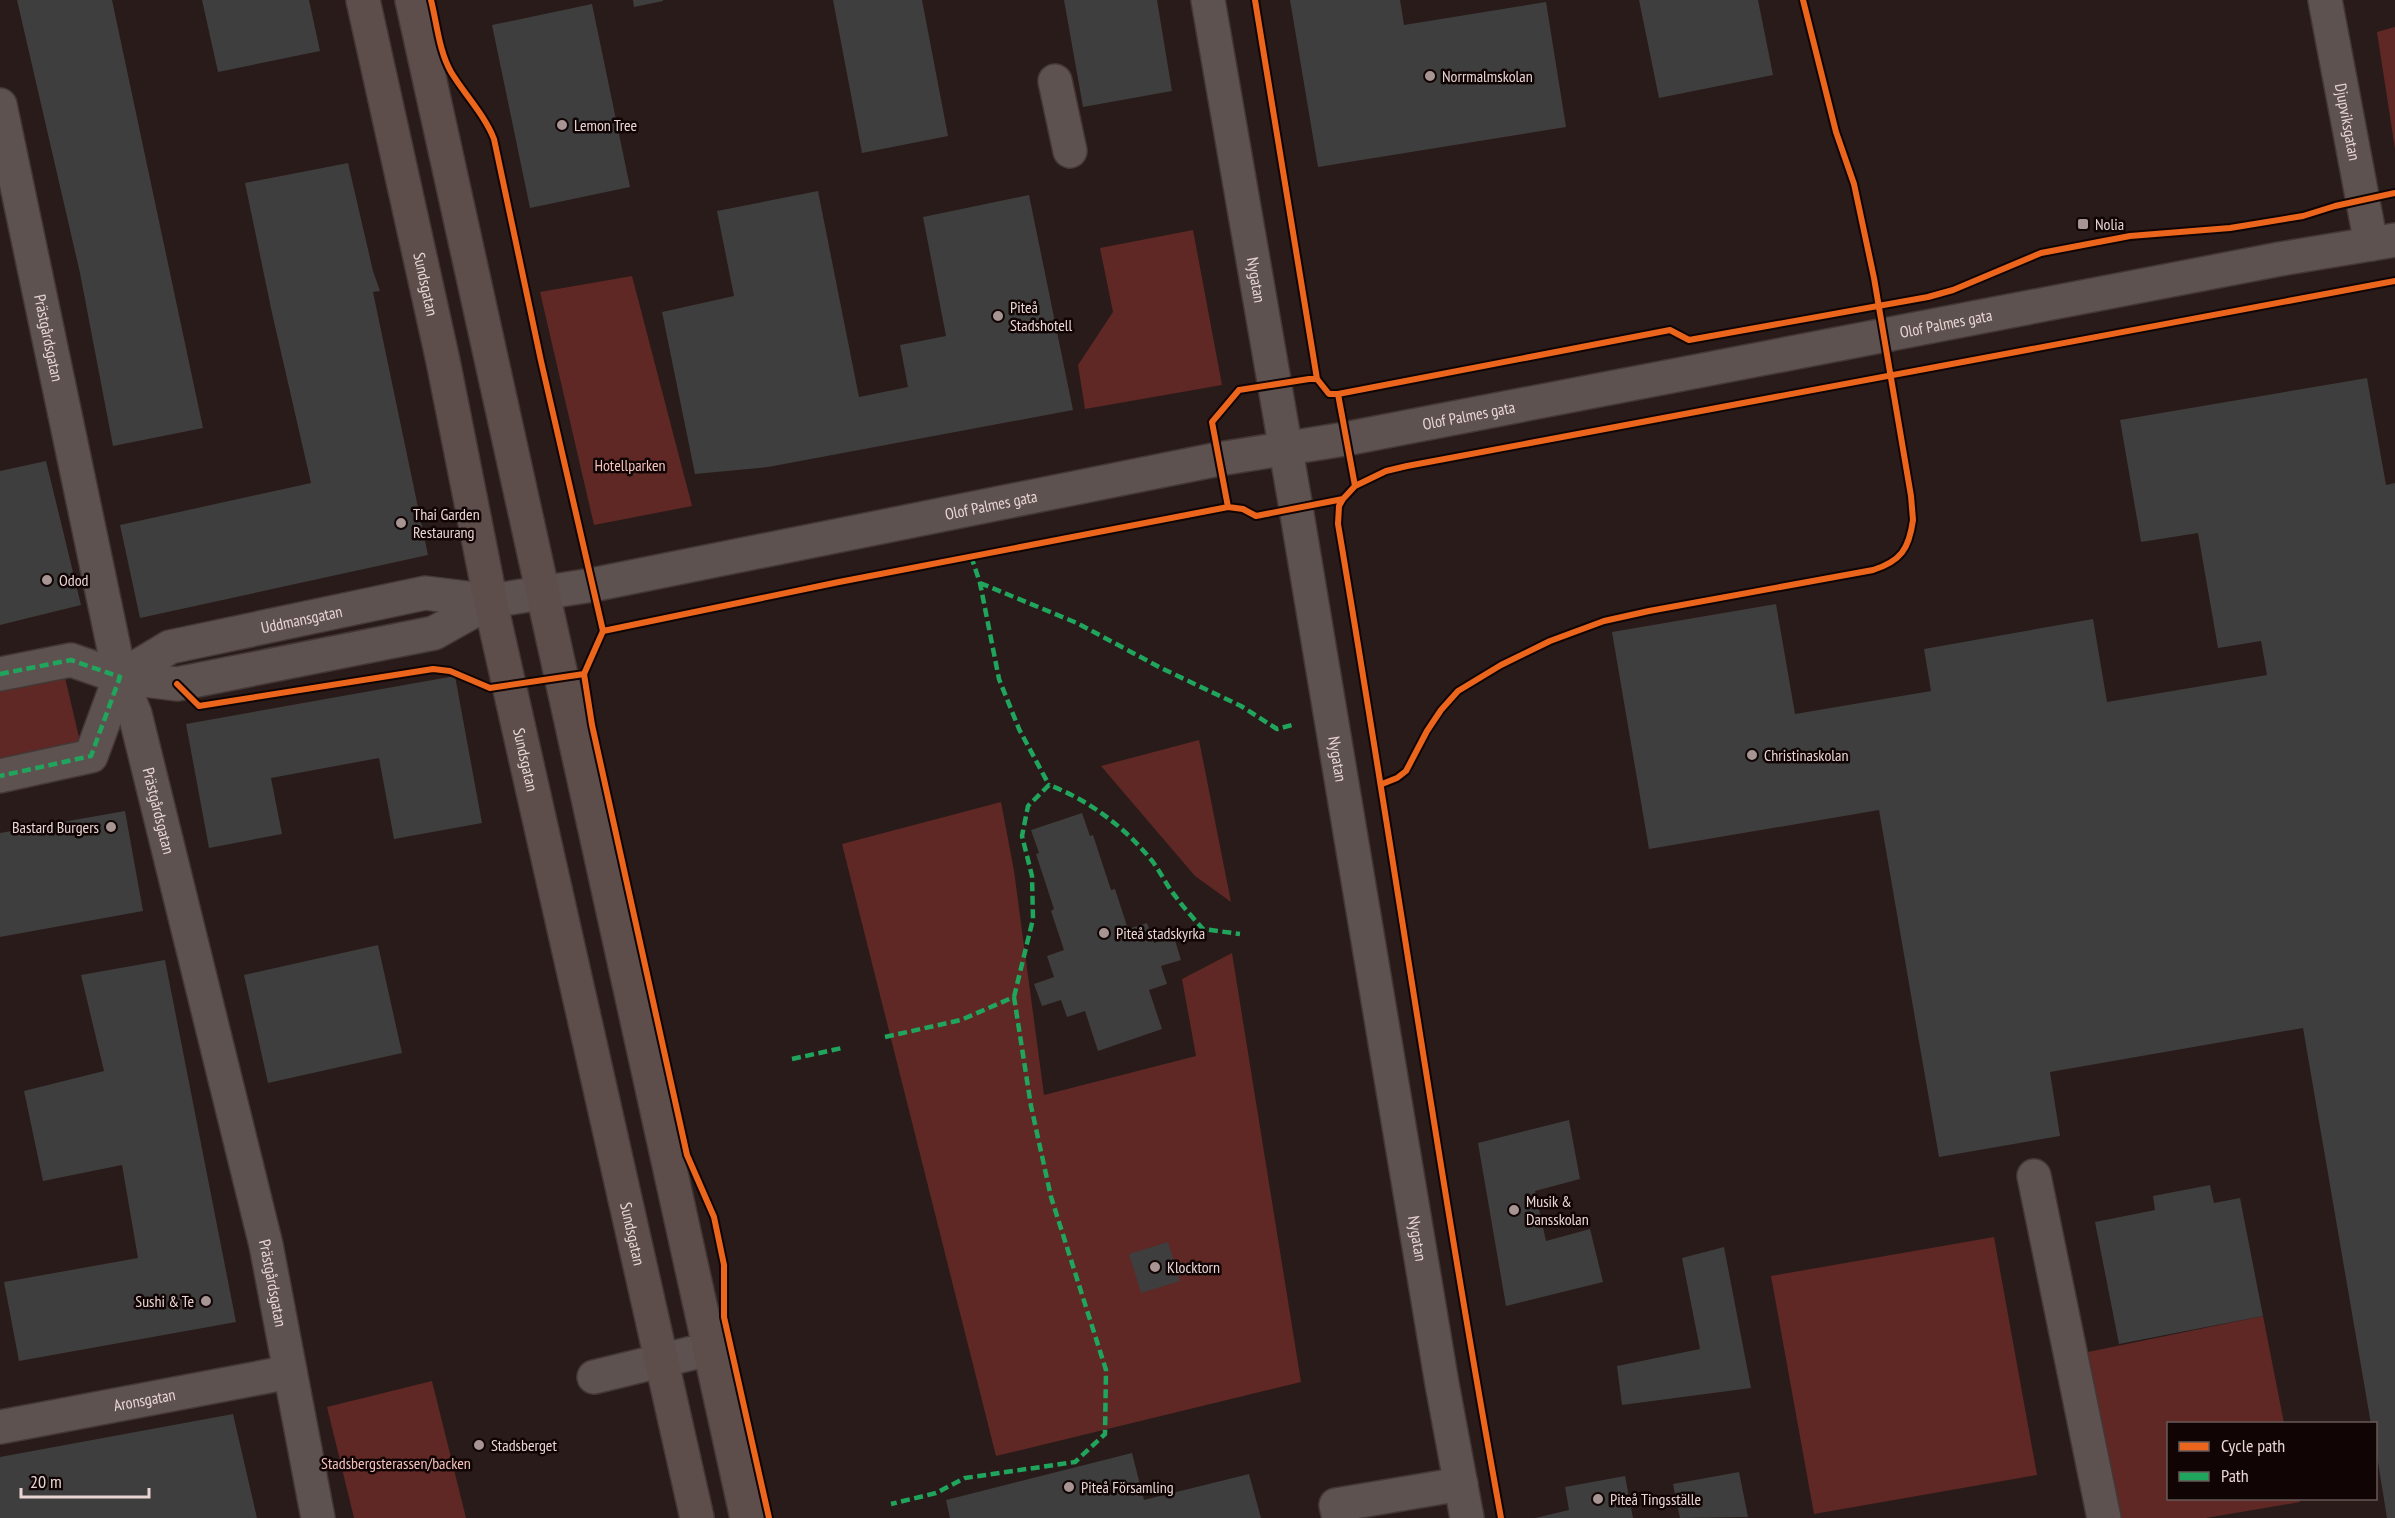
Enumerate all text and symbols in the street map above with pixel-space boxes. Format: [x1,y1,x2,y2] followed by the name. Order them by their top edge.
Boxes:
[1442,66,1533,86] place label: Norrmalmskolan
[1423,69,1437,83] marker: Norrmalmskolan
[2331,82,2365,162] street label: Djupviksgatan
[574,115,637,135] place label: Lemon Tree
[555,118,569,132] marker: Lemon Tree
[2095,214,2124,234] place label: Nolia
[2076,217,2090,231] marker: Nolia
[409,251,443,318] street label: Sundsgatan
[1243,256,1270,304] street label: Nygatan
[30,293,68,383] street label: Prästgårdsgatan
[1010,297,1073,335] place label: Piteå Stadshotell
[1898,305,1994,342] street label: Olof Palmes gata
[991,309,1005,323] marker: Piteå Stadshotell
[1421,397,1517,434] street label: Olof Palmes gata
[594,455,666,475] park label: Hotellparken
[943,486,1039,524] street label: Olof Palmes gata
[413,504,480,542] place label: Thai Garden Restaurang
[394,516,408,530] marker: Thai Garden Restaurang
[59,570,89,590] place label: Odod
[40,573,54,587] marker: Odod
[259,601,344,638] street label: Uddmansgatan
[509,726,543,793] street label: Sundsgatan
[1324,735,1351,783] street label: Nygatan
[1764,745,1848,765] place label: Christinaskolan
[1745,748,1759,762] marker: Christinaskolan
[139,765,179,856] street label: Prästgårdsgatan
[12,817,99,837] place label: Bastard Burgers
[104,820,118,834] marker: Bastard Burgers
[1116,923,1205,943] place label: Piteå stadskyrka
[1097,926,1111,940] marker: Piteå stadskyrka
[1526,1191,1589,1229] place label: Musik & Dansskolan
[616,1200,650,1267] street label: Sundsgatan
[1507,1203,1521,1217] marker: Musik & Dansskolan
[1404,1214,1431,1263] street label: Nygatan
[255,1237,291,1328] street label: Prästgårdsgatan
[1167,1257,1220,1277] place label: Klocktorn
[1148,1260,1162,1274] marker: Klocktorn
[135,1291,194,1311] place label: Sushi & Te
[199,1294,213,1308] marker: Sushi & Te
[112,1384,177,1415] street label: Aronsgatan
[2167,1422,2377,1500] legend
[2221,1434,2285,1457] text: Cycle path
[491,1435,557,1455] place label: Stadsberget
[472,1438,486,1452] marker: Stadsberget
[321,1453,471,1473] park label: Stadsbergsterassen/backen
[21,1461,148,1499] scale bar
[2221,1464,2249,1487] text: Path
[30,1470,62,1493] text: 20 m
[1081,1477,1174,1497] place label: Piteå Församling
[1062,1480,1076,1494] marker: Piteå Församling
[1610,1489,1701,1509] place label: Piteå Tingsställe
[1591,1492,1605,1506] marker: Piteå Tingsställe

